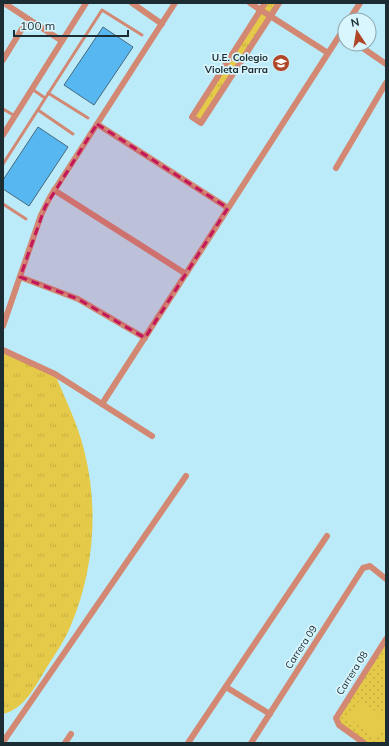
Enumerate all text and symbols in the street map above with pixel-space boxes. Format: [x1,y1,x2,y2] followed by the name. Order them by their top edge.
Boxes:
[14,12,128,38] scale bar
[337,12,377,52] north arrow
[349,15,360,30] text: N
[20,18,55,33] text: 100 m
[204,51,268,76] place label: U.E. Colegio Violeta Parra
[271,53,291,73] school or university icon: U.E. Colegio Violeta Parra
[282,623,320,671] street label: Carrera 09
[333,649,371,697] street label: Carrera 08

